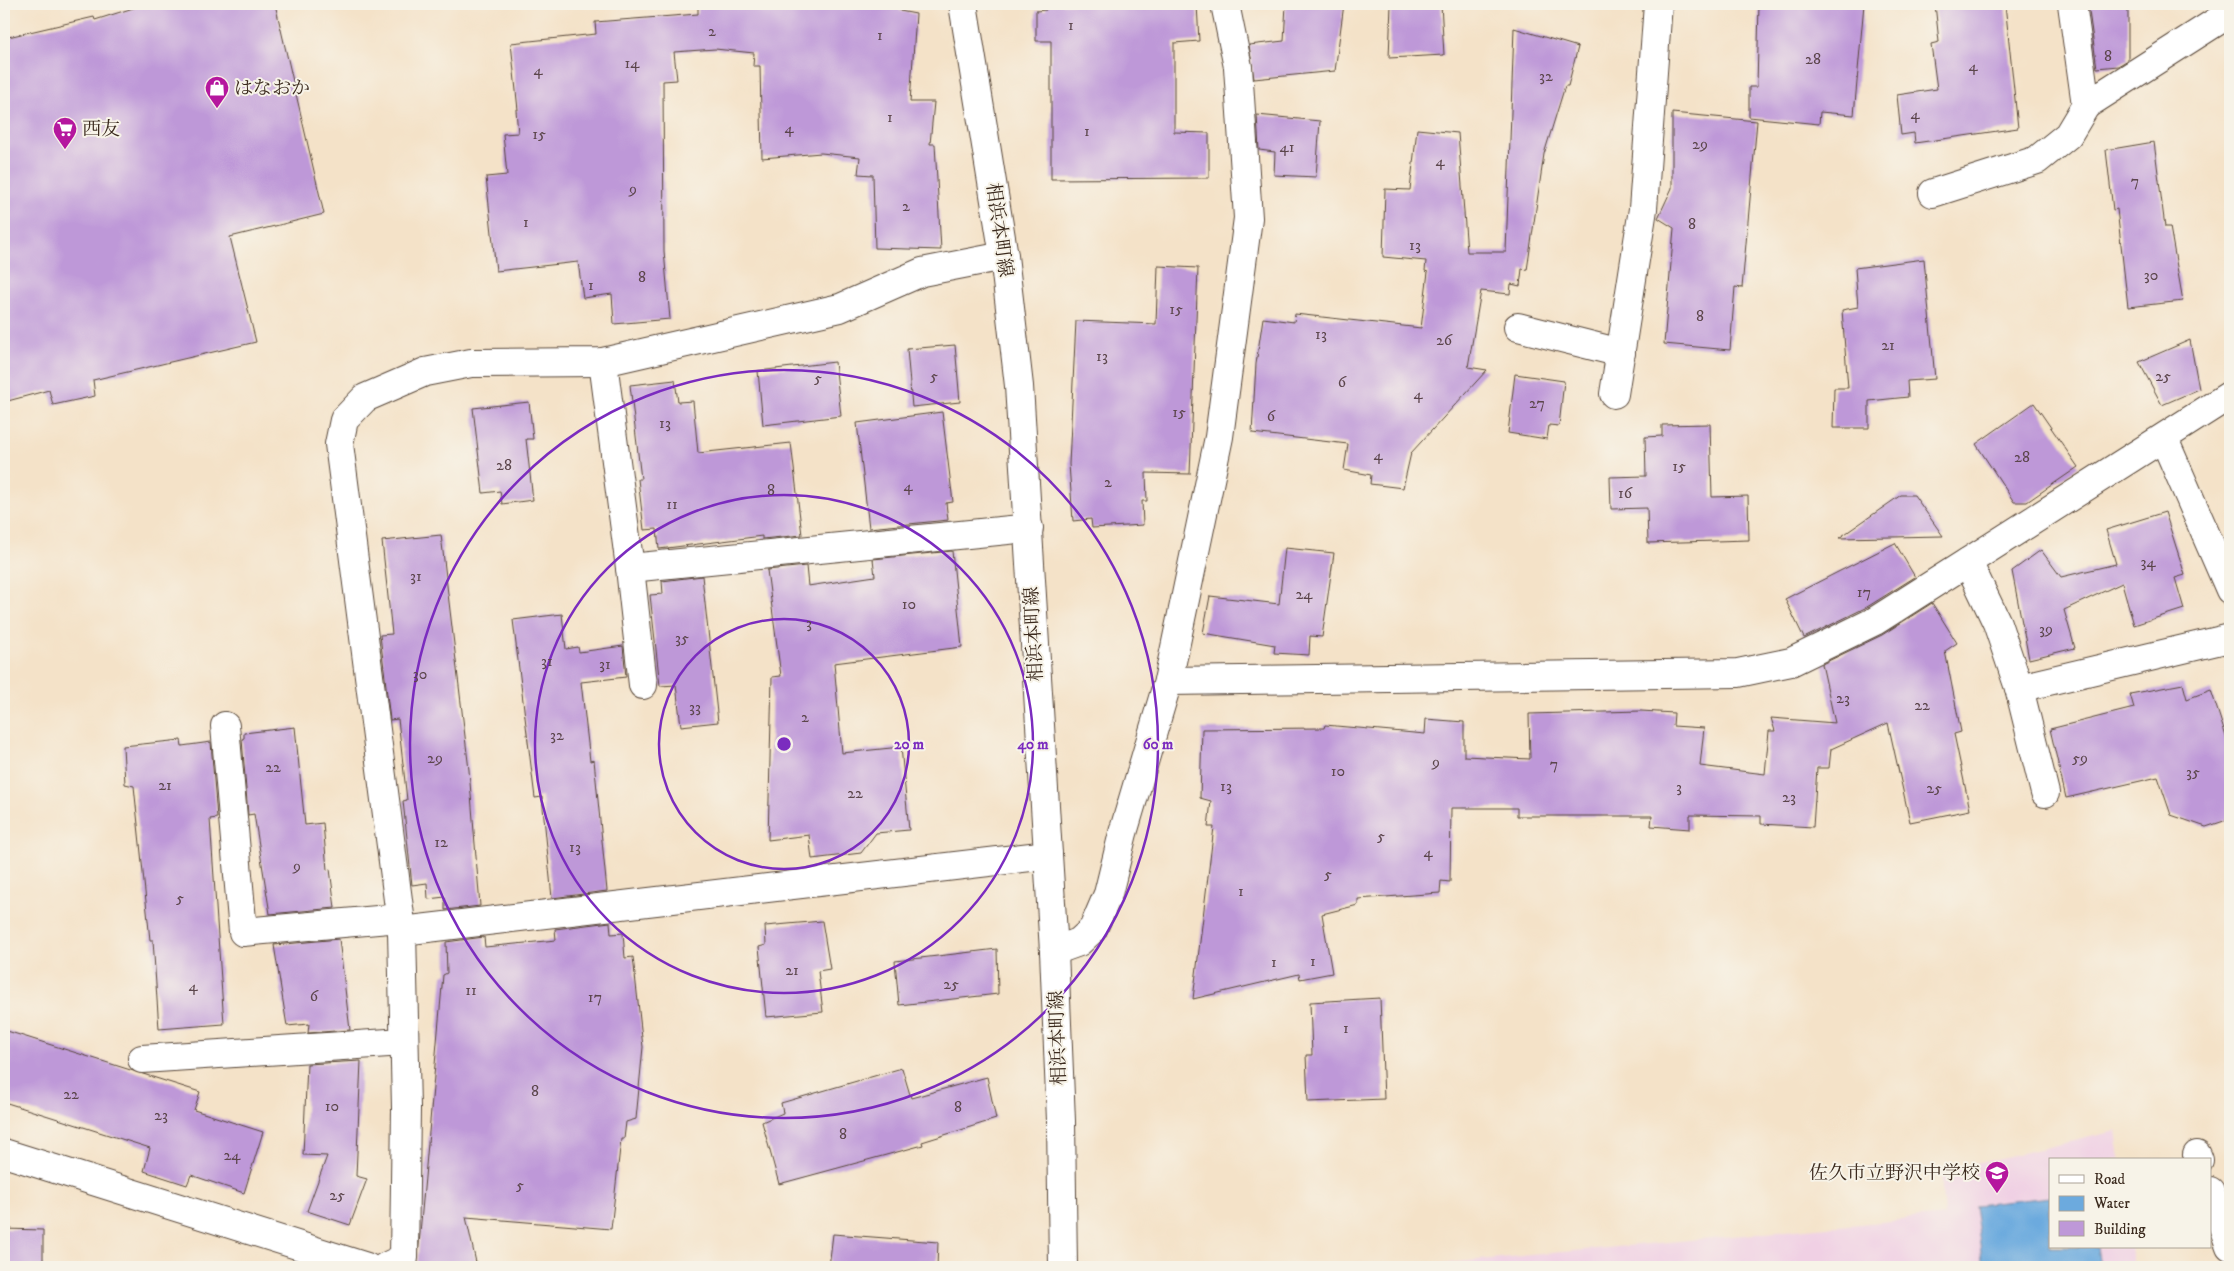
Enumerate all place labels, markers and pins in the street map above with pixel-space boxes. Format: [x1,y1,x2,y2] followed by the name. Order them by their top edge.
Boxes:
[204,75,230,109] shop icon: はなおか
[234,77,310,100] place label: はなおか
[52,116,78,150] supermarket icon: 西友
[82,118,120,141] place label: 西友
[775,735,793,753] centre of rings
[1984,1160,2010,1194] school or university icon: 佐久市立野沢中学校
[1809,1162,1980,1185] place label: 佐久市立野沢中学校

